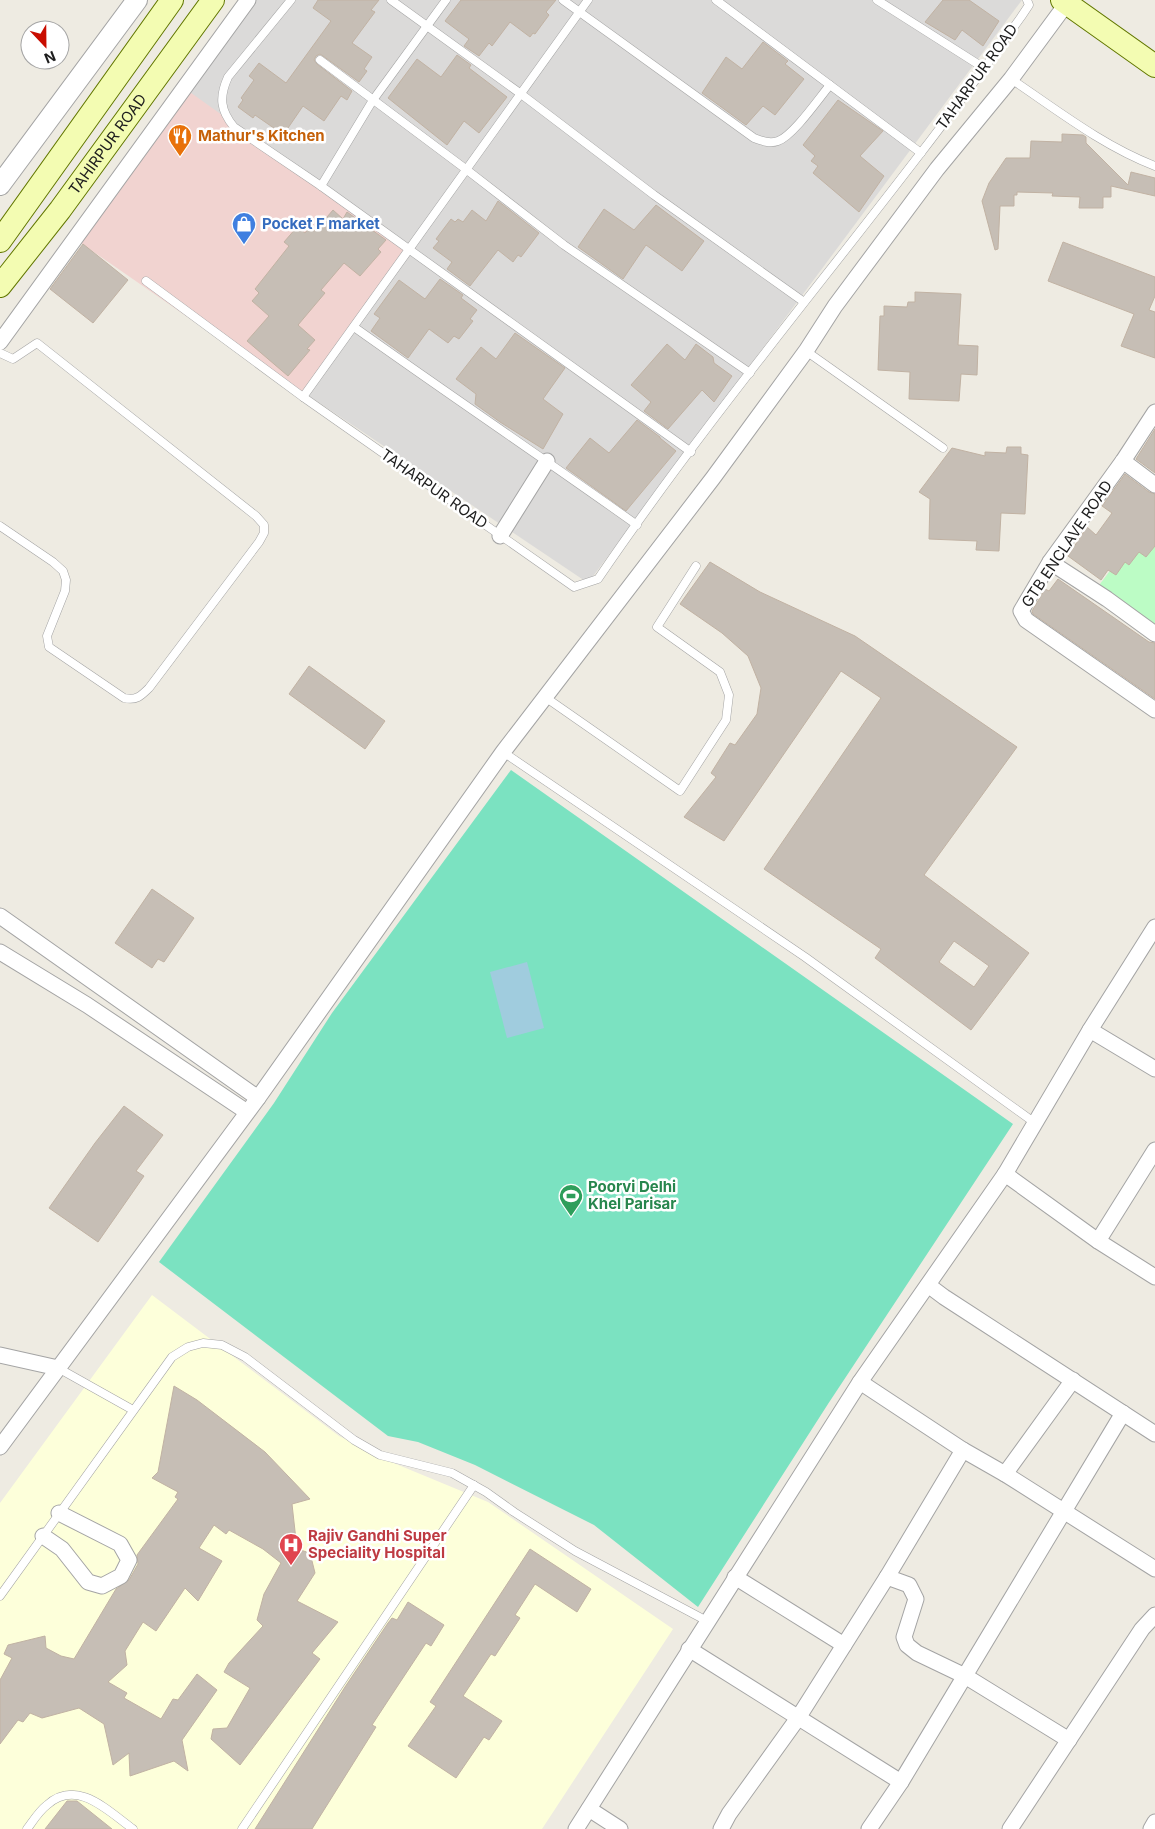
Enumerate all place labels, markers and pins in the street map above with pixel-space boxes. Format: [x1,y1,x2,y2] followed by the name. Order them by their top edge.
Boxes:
[167,123,193,157] restaurant icon: Mathur's Kitchen
[198,126,325,145] place label: Mathur's Kitchen
[231,211,257,245] shop icon: Pocket F market
[262,214,380,233] place label: Pocket F market
[588,1177,676,1213] place label: Poorvi Delhi Khel Parisar
[558,1183,584,1217] sports icon: Poorvi Delhi Khel Parisar
[308,1526,447,1562] place label: Rajiv Gandhi Super Speciality Hospital
[278,1532,304,1566] hospital icon: Rajiv Gandhi Super Speciality Hospital

